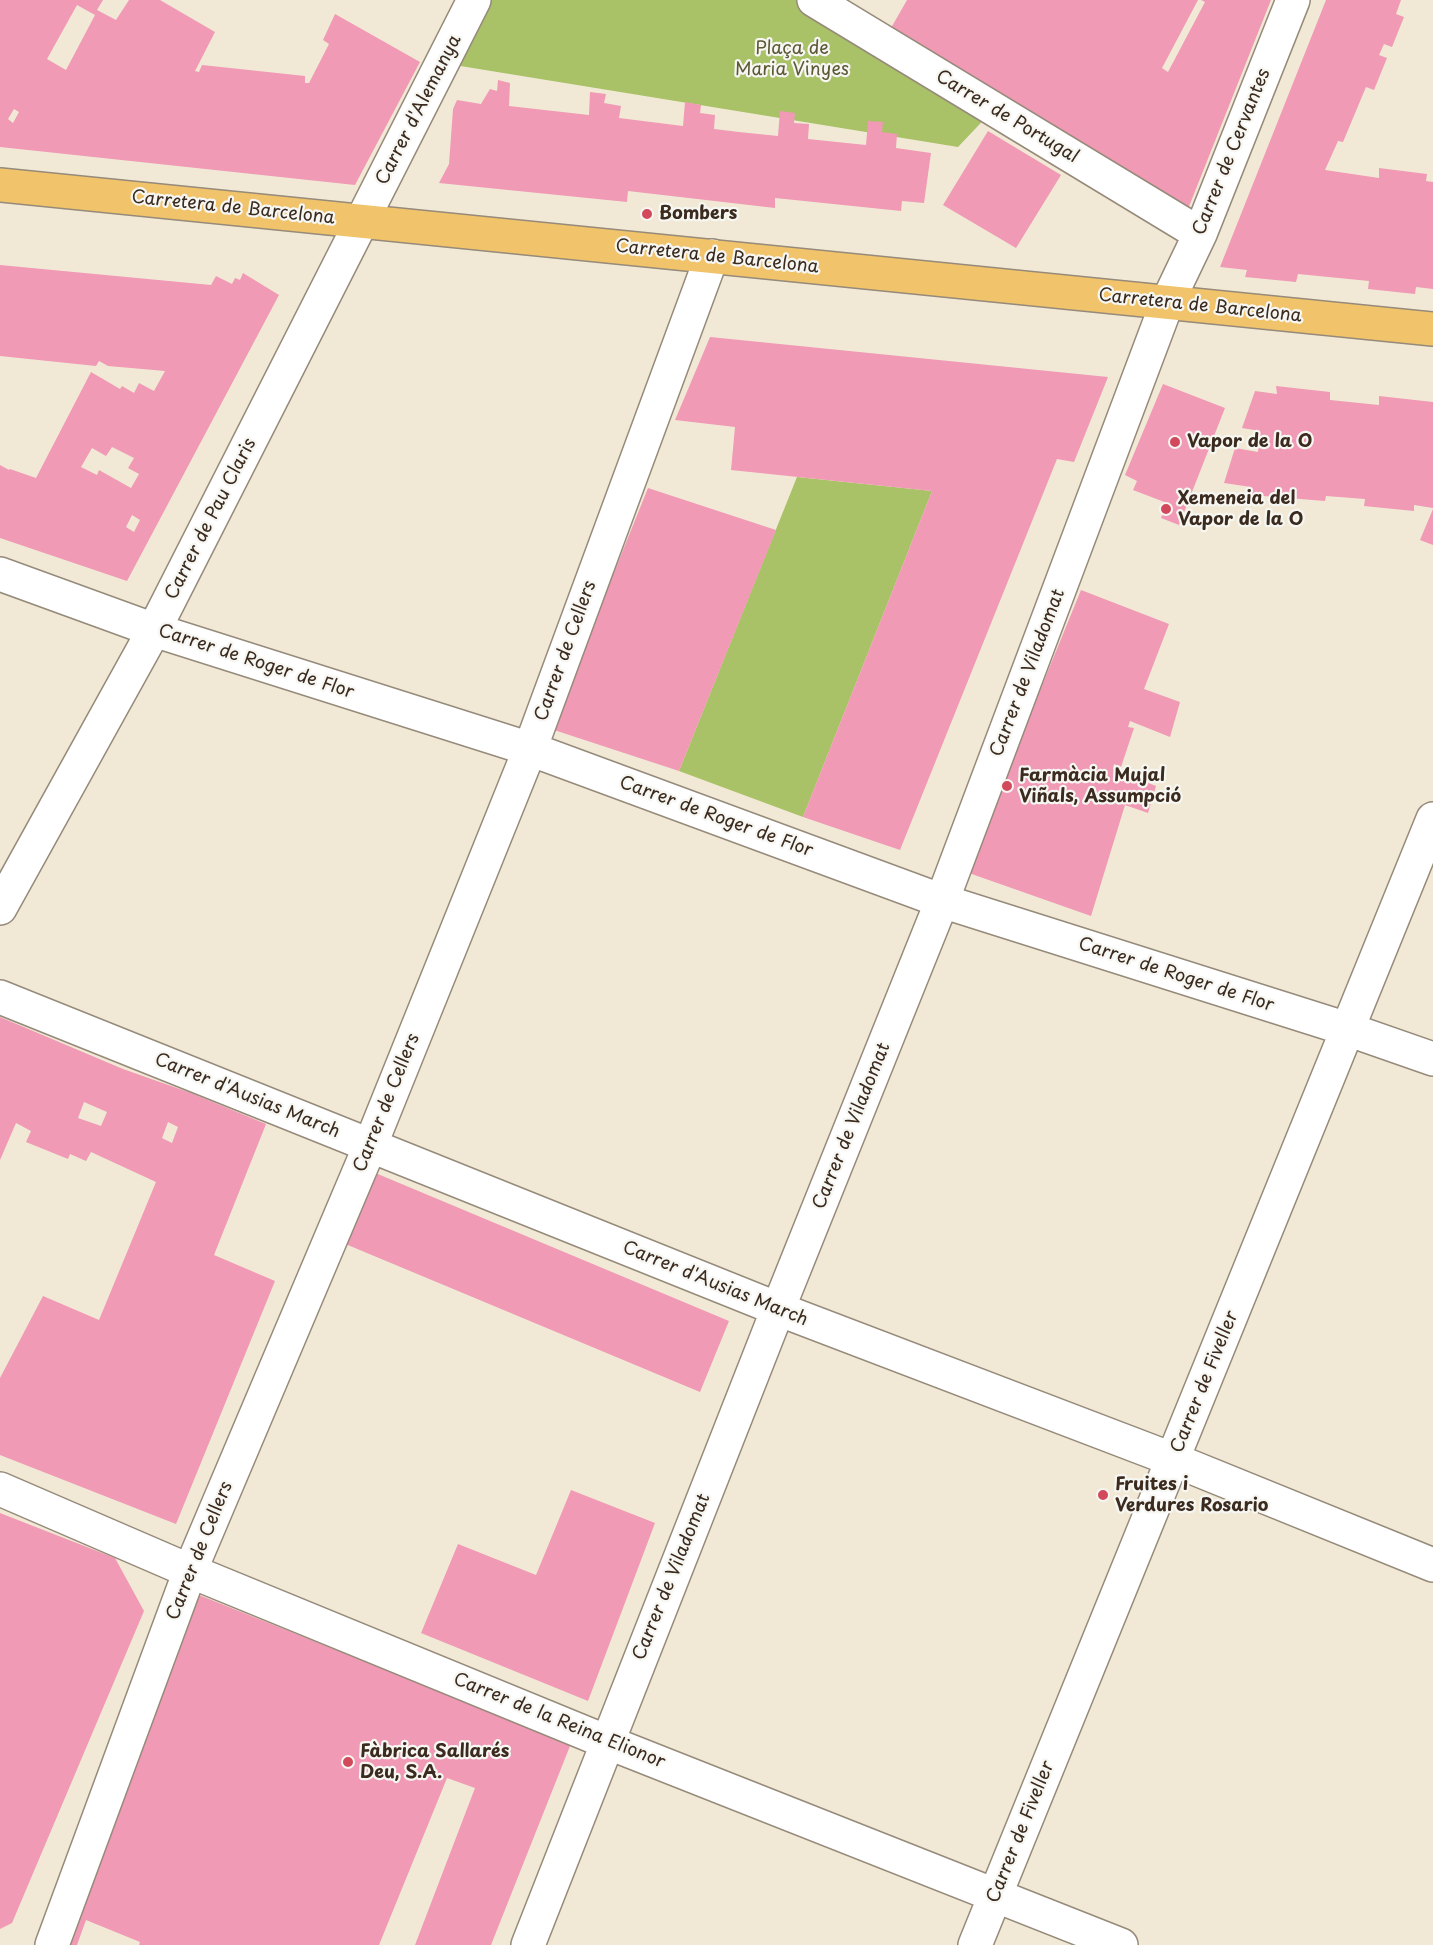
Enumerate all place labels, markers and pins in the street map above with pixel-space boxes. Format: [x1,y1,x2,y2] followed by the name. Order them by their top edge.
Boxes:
[659,203,737,225] place label: Bombers
[640,207,654,221] marker: Bombers
[1187,431,1312,453] place label: Vapor de la O
[1168,435,1182,449] marker: Vapor de la O
[1178,488,1303,530] place label: Xemeneia del Vapor de la O
[1159,502,1173,516] marker: Xemeneia del Vapor de la O
[1019,765,1181,808] place label: Farmàcia Mujal Viñals, Assumpció
[1000,779,1014,793] marker: Farmàcia Mujal Viñals, Assumpció
[1115,1474,1268,1516] place label: Fruites i Verdures Rosario
[1096,1488,1110,1502] marker: Fruites i Verdures Rosario
[360,1741,509,1784] place label: Fàbrica Sallarés Deu, S.A.
[341,1755,355,1769] marker: Fàbrica Sallarés Deu, S.A.

